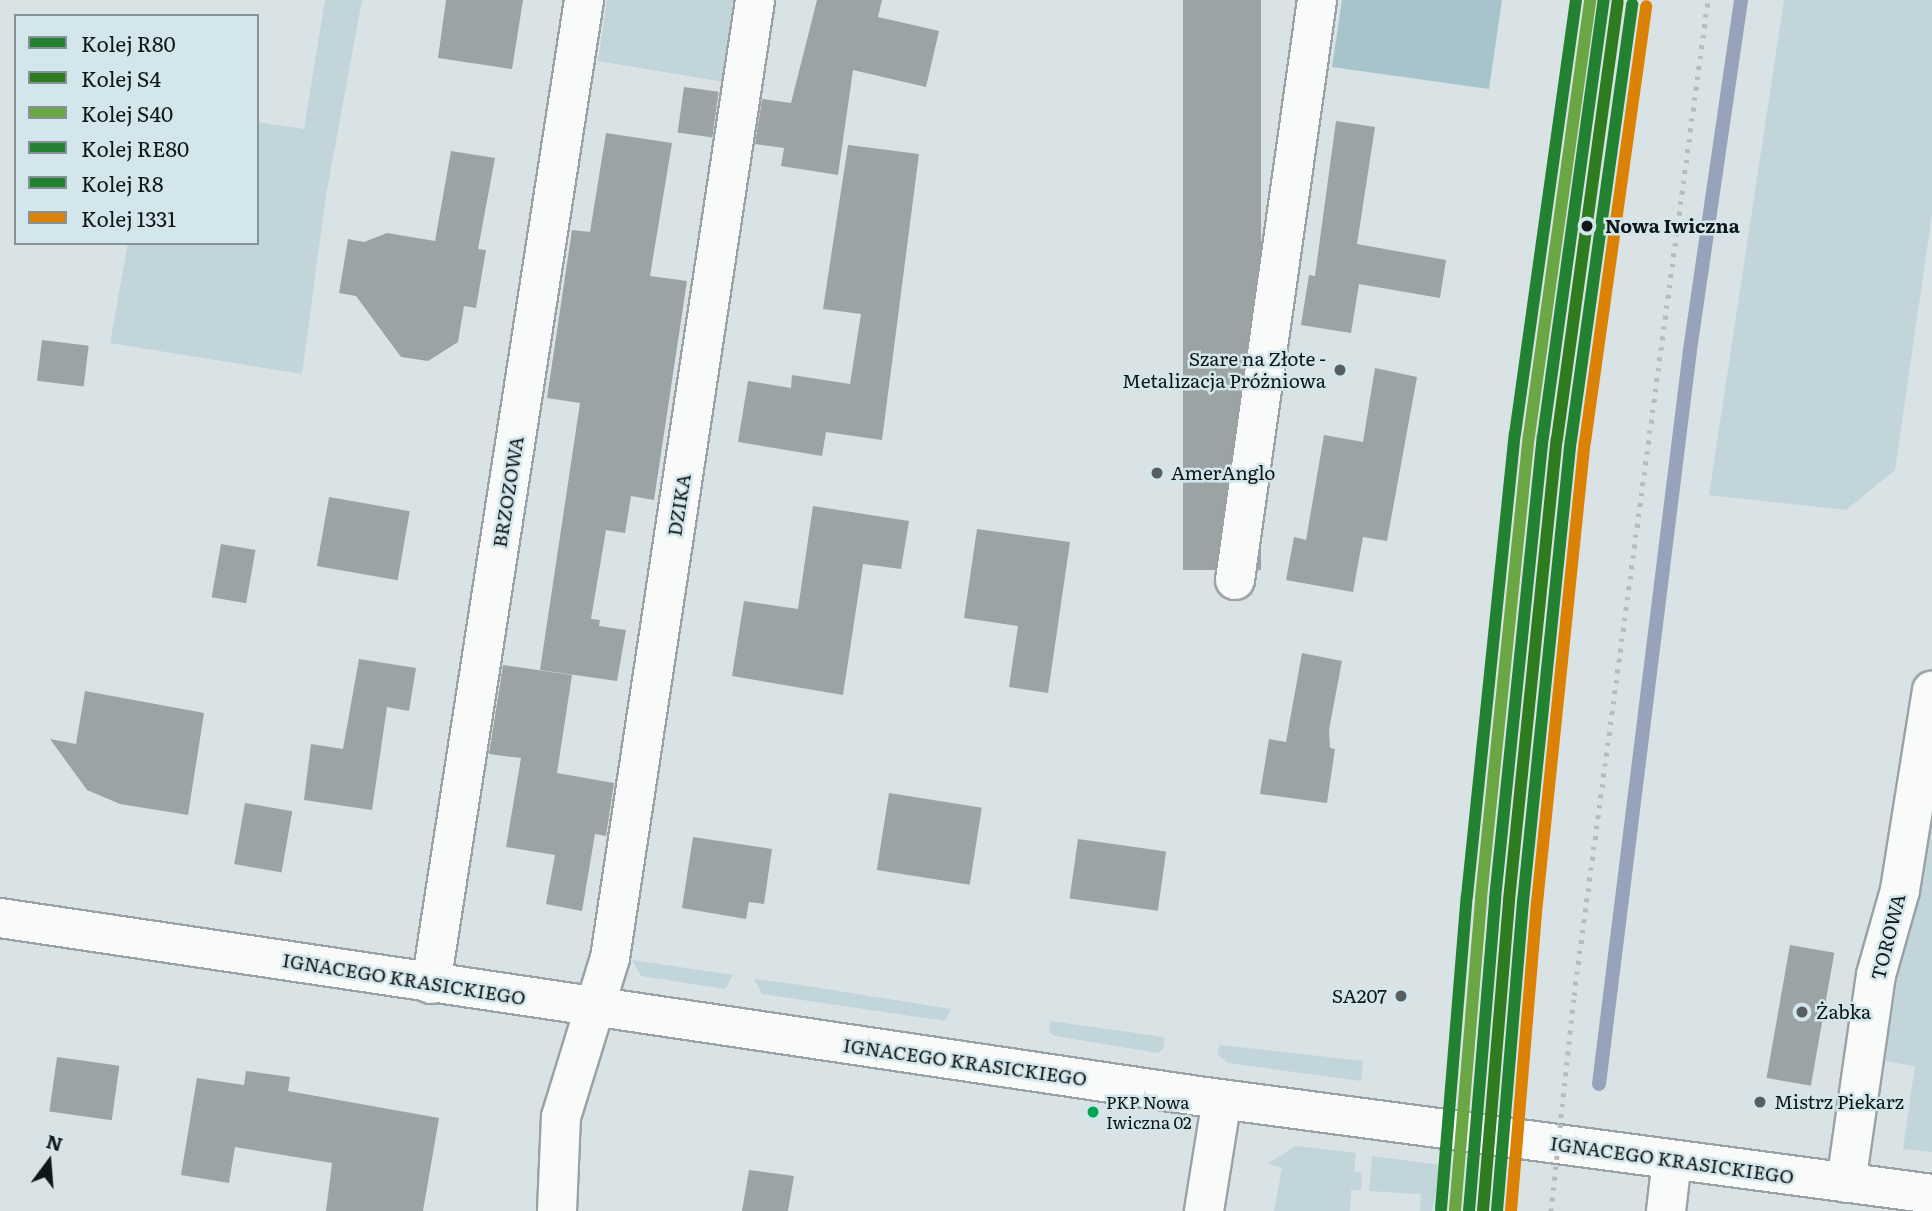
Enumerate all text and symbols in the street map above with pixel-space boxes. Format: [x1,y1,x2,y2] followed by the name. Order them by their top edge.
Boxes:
[14,14,259,245] legend
[81,27,176,58] text: Kolej R80
[81,62,161,93] text: Kolej S4
[81,97,173,128] text: Kolej S40
[81,132,189,163] text: Kolej RE80
[81,167,164,198] text: Kolej R8
[81,202,176,233] text: Kolej 1331
[1575,214,1599,238] marker: Nowa Iwiczna
[1605,215,1740,237] place label: Nowa Iwiczna
[1122,348,1326,392] place label: Szare na Złote - Metalizacja Próżniowa
[1332,362,1348,378] marker: Szare na Złote - Metalizacja Próżniowa
[488,435,528,549] street label: BRZOZOWA
[1171,462,1275,484] place label: AmerAnglo
[1149,465,1165,481] marker: AmerAnglo
[663,472,695,538] street label: DZIKA
[1866,892,1910,982] street label: TOROWA
[281,949,527,1009] street label: IGNACEGO KRASICKIEGO
[1332,985,1387,1007] place label: SA207
[1393,988,1409,1004] marker: SA207
[1816,1001,1871,1023] place label: Żabka
[1794,1004,1810,1020] marker: Żabka
[842,1034,1088,1090] street label: IGNACEGO KRASICKIEGO
[1774,1091,1904,1113] place label: Mistrz Piekarz
[1106,1092,1192,1132] place label: PKP Nowa Iwiczna 02
[1752,1094,1768,1110] marker: Mistrz Piekarz
[1086,1105,1100,1119] marker: PKP Nowa Iwiczna 02
[43,1126,66,1157] text: N
[14,1127,84,1197] north arrow
[1549,1132,1795,1188] street label: IGNACEGO KRASICKIEGO

